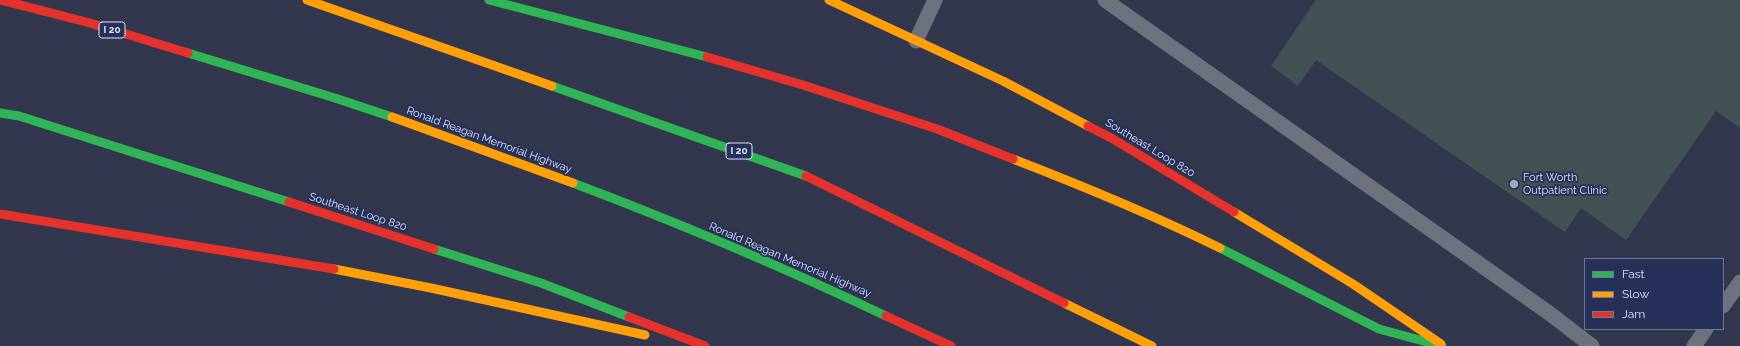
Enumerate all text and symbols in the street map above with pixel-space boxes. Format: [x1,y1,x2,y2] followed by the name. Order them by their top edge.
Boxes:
[99,22,125,38] road number: I 20
[405,104,573,176] street label: Ronald Reagan Memorial Highway
[1103,116,1197,180] street label: Southeast Loop 820
[726,143,752,159] road number: I 20
[1523,171,1607,197] place label: Fort Worth Outpatient Clinic
[1508,178,1520,190] marker: Fort Worth Outpatient Clinic
[307,190,409,234] street label: Southeast Loop 820
[707,220,873,300] street label: Ronald Reagan Memorial Highway
[1584,258,1724,330] legend
[1622,267,1645,281] text: Fast
[1622,287,1649,301] text: Slow
[1622,307,1645,321] text: Jam

